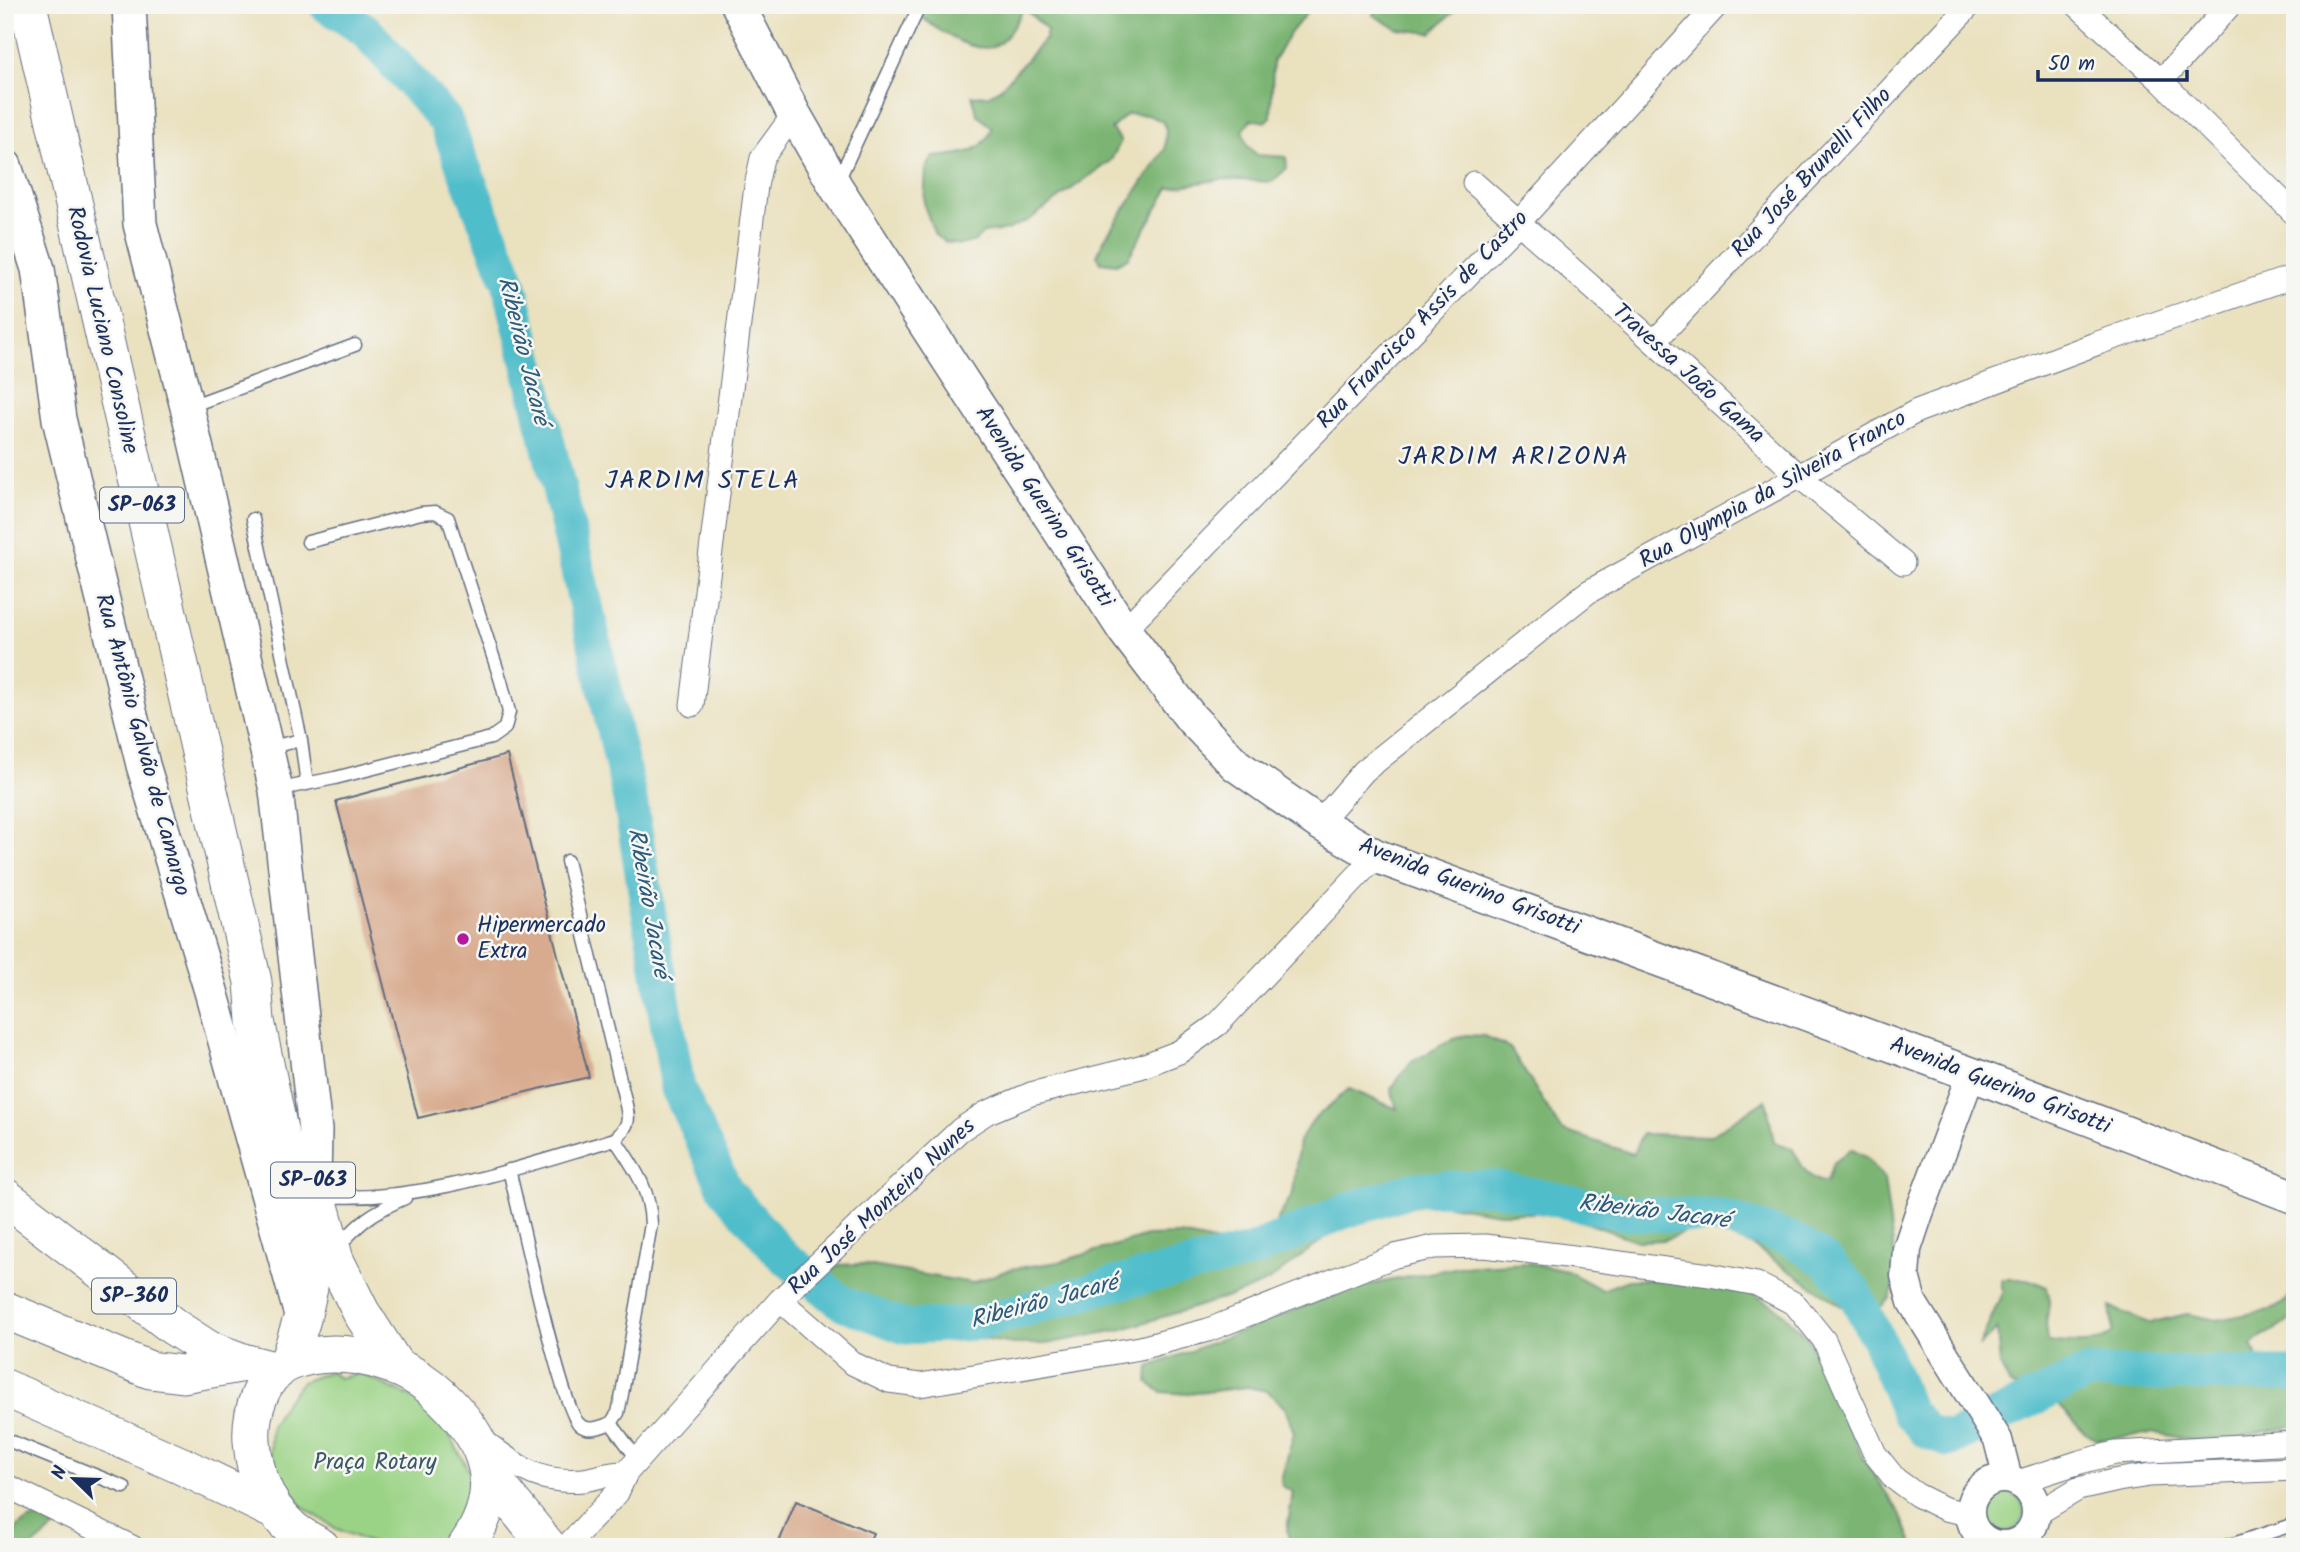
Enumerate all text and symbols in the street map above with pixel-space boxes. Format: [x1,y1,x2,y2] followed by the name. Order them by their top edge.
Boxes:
[2038,38,2186,82] scale bar
[2048,48,2095,81] text: 50 m
[1723,79,1901,267] street label: Rua José Brunelli Filho
[1308,202,1538,438] street label: Rua Francisco Assis de Castro
[56,203,148,457] street label: Rodovia Luciano Consoline
[486,273,562,435] water label: Ribeirão Jacaré
[1603,295,1773,453] street label: Travessa João Gama
[965,399,1124,616] street label: Avenida Guerino Grisotti
[1633,401,1913,579] street label: Rua Olympia da Silveira Franco
[1398,436,1630,478] district label: JARDIM ARIZONA
[605,460,801,502] district label: JARDIM STELA
[100,488,184,522] road number: SP-063
[84,590,200,900] street label: Rua Antônio Galvão de Camargo
[616,825,681,986] water label: Ribeirão Jacaré
[1353,828,1586,946] street label: Avenida Guerino Grisotti
[477,908,606,970] place label: Hipermercado Extra
[455,931,471,947] marker: Hipermercado Extra
[1884,1027,2117,1145] street label: Avenida Guerino Grisotti
[780,1110,985,1304] street label: Rua José Monteiro Nunes
[271,1162,355,1198] road number: SP-063
[1576,1183,1737,1241] water label: Ribeirão Jacaré
[966,1262,1128,1340] water label: Ribeirão Jacaré
[92,1278,176,1314] road number: SP-360
[38,1444,108,1514] north arrow
[313,1445,437,1481] park label: Praça Rotary
[44,1462,76,1485] text: N

